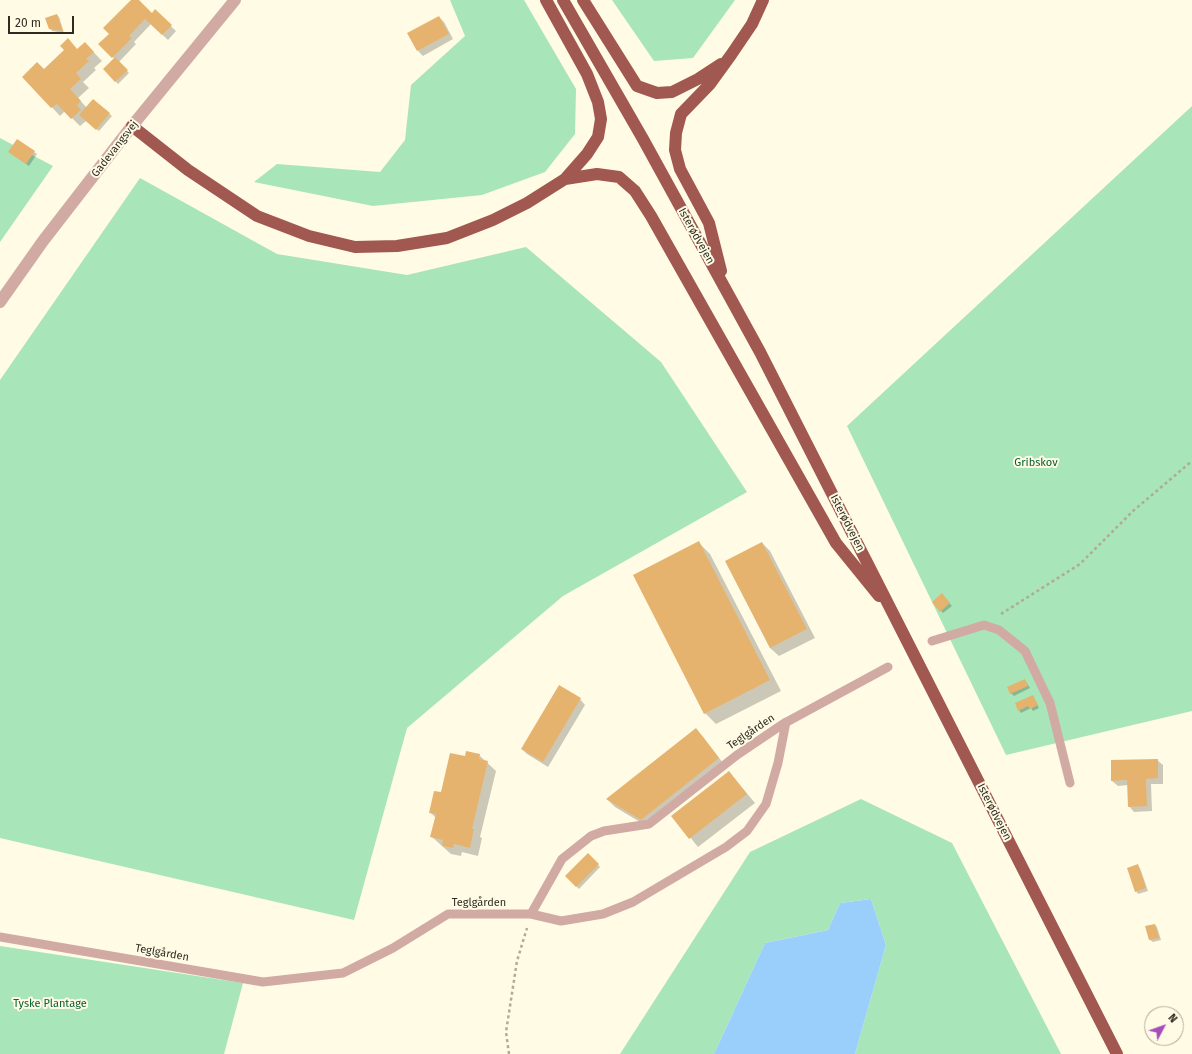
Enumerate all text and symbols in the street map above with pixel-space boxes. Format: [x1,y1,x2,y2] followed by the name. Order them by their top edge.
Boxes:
[10,8,76,34] scale bar
[15,16,41,30] text: 20 m
[89,118,141,180] street label: Gadevangsvej
[675,206,717,266] street label: Isterødvejen
[1014,456,1058,470] park label: Gribskov
[827,492,867,554] street label: Isterødvejen
[725,711,777,753] street label: Teglgården
[974,781,1014,843] street label: Isterødvejen
[452,896,506,910] street label: Teglgården
[134,942,190,964] street label: Teglgården
[13,997,87,1011] park label: Tyske Plantage
[1144,1006,1184,1046] north arrow
[1165,1011,1180,1025] text: N

